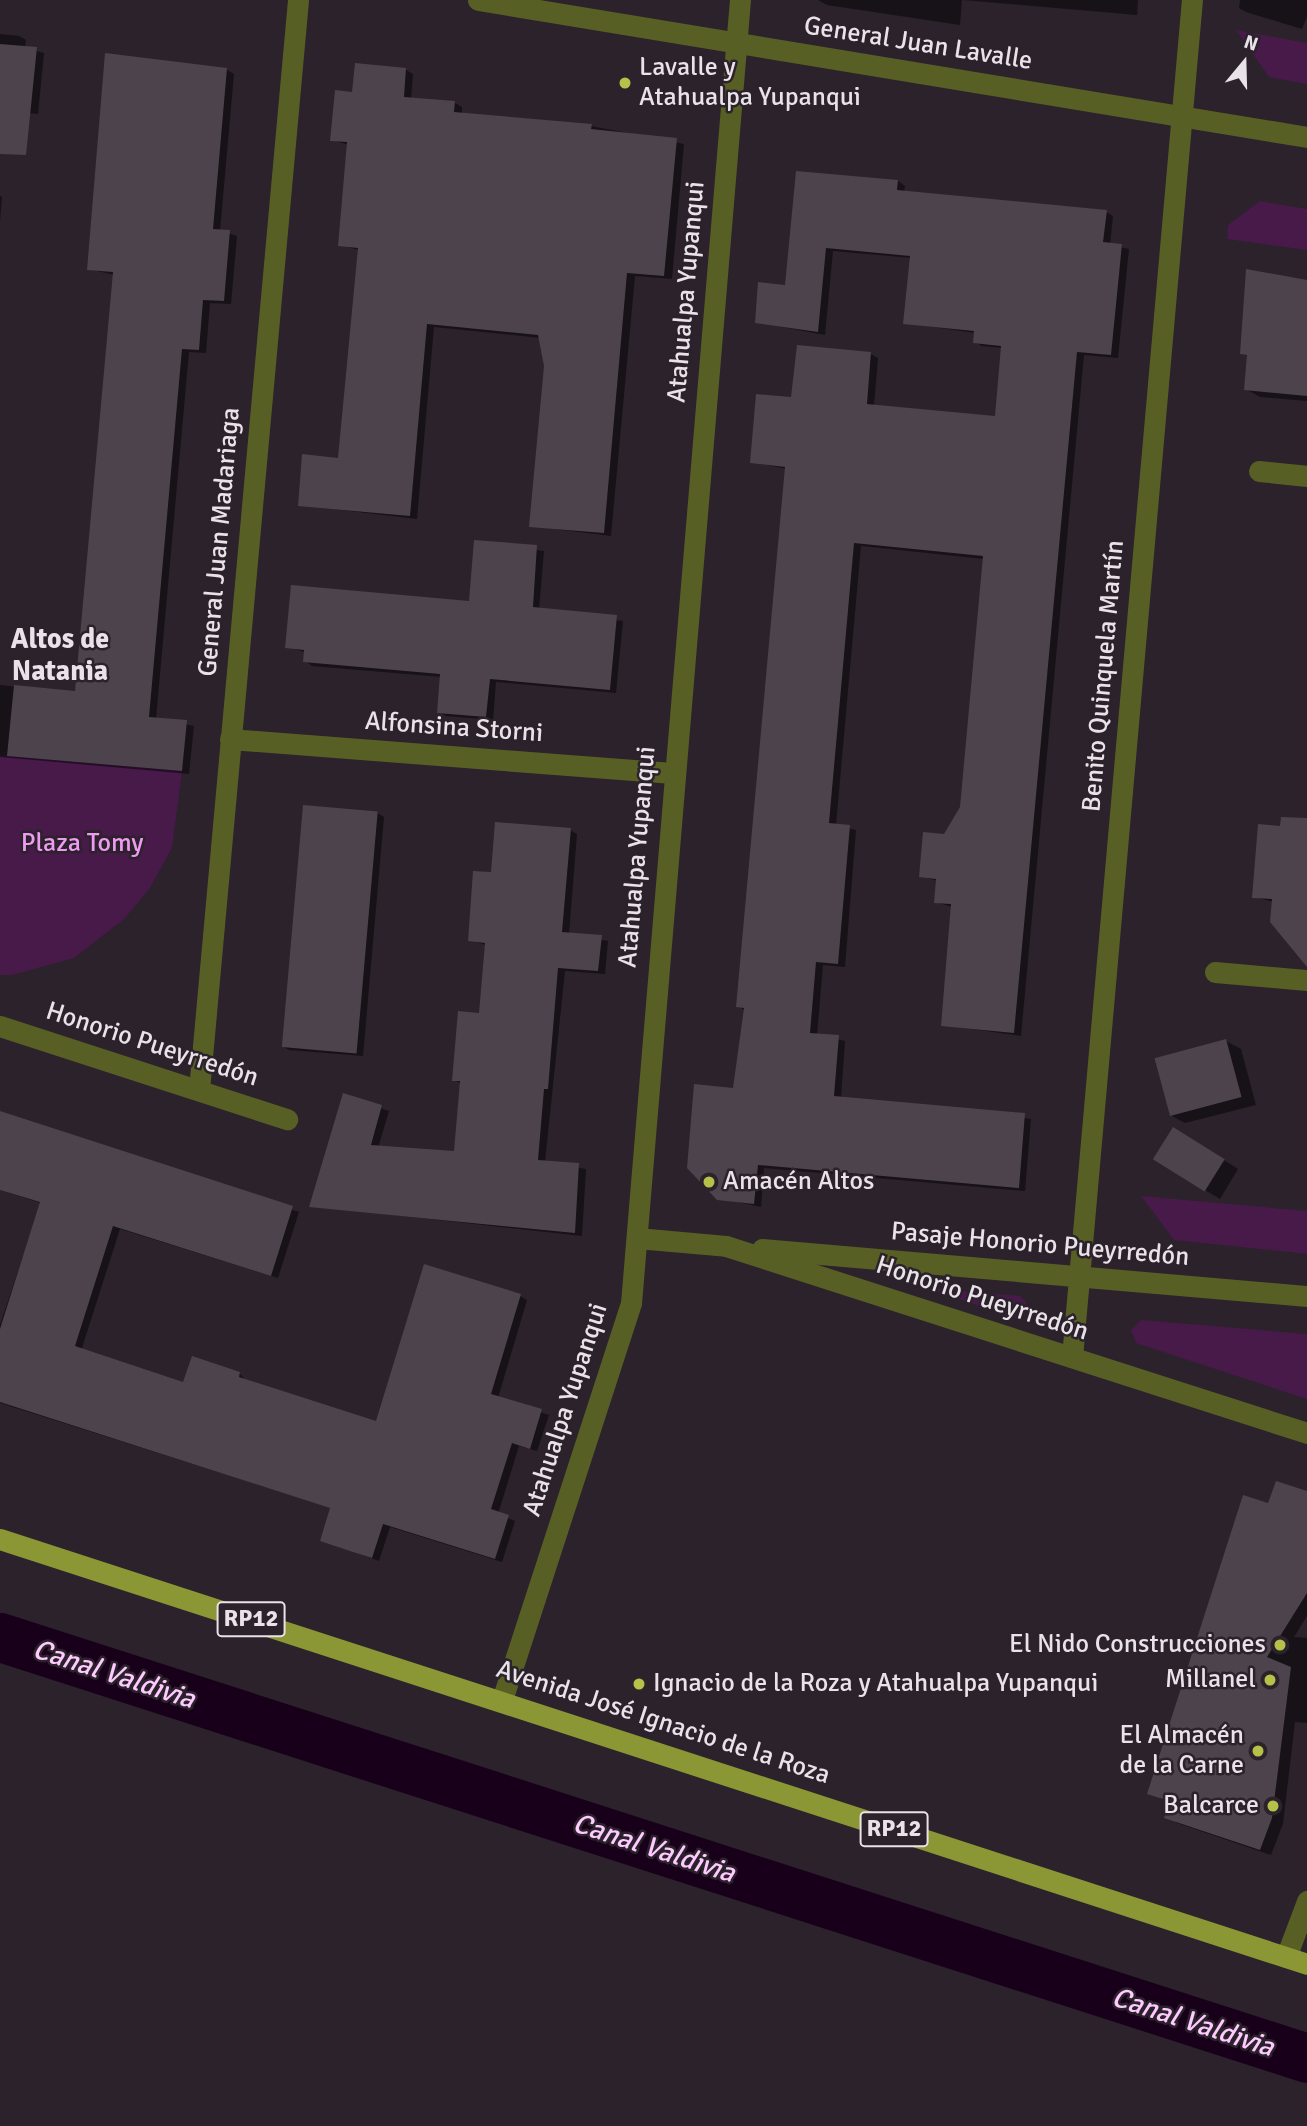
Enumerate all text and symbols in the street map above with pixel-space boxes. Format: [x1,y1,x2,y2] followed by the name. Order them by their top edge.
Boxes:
[802,11,1034,77] street label: General Juan Lavalle
[1209,28,1279,98] north arrow
[1241,30,1261,57] text: N
[639,52,861,114] place label: Lavalle y Atahualpa Yupanqui
[617,75,633,91] marker: Lavalle y Atahualpa Yupanqui
[662,180,712,404] street label: Atahualpa Yupanqui
[193,406,247,678] street label: General Juan Madariaga
[1077,539,1131,813] street label: Benito Quinquela Martín
[11,622,109,688] district label: Altos de Natania
[364,706,544,750] street label: Alfonsina Storni
[613,745,663,969] street label: Atahualpa Yupanqui
[21,828,143,860] park label: Plaza Tomy
[42,996,262,1094] street label: Honorio Pueyrredón
[723,1166,874,1198] place label: Amacén Altos
[701,1174,717,1190] marker: Amacén Altos
[889,1216,1191,1274] street label: Pasaje Honorio Pueyrredón
[872,1250,1092,1348] street label: Honorio Pueyrredón
[517,1300,615,1520] street label: Atahualpa Yupanqui
[216,1598,286,1639] road number: RP12
[1009,1629,1266,1661] place label: El Nido Construcciones
[29,1632,199,1716] water label: Canal Valdivia
[1272,1637,1288,1653] marker: El Nido Construcciones
[492,1654,834,1792] street label: Avenida José Ignacio de la Roza
[1165,1664,1256,1696] place label: Millanel
[653,1668,1098,1700] place label: Ignacio de la Roza y Atahualpa Yupanqui
[1262,1672,1278,1688] marker: Millanel
[631,1676,647,1692] marker: Ignacio de la Roza y Atahualpa Yupanqui
[1119,1720,1244,1782] place label: El Almacén de la Carne
[1250,1743,1266,1759] marker: El Almacén de la Carne
[1163,1790,1259,1822] place label: Balcarce
[1265,1798,1281,1814] marker: Balcarce
[569,1806,739,1890] water label: Canal Valdivia
[859,1808,929,1850] road number: RP12
[1108,1980,1278,2064] water label: Canal Valdivia

